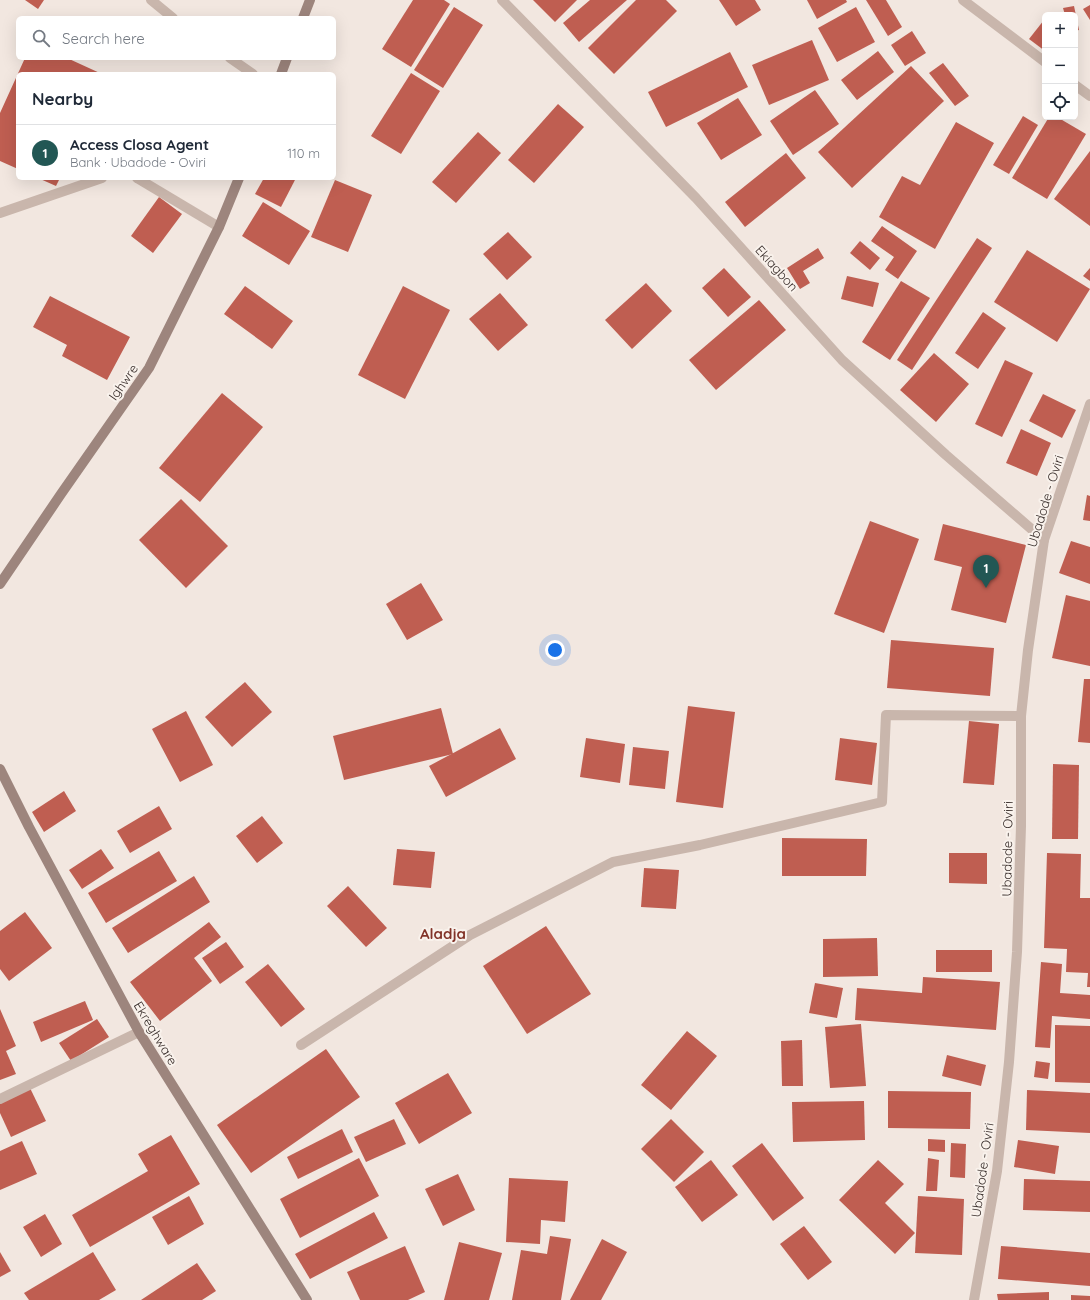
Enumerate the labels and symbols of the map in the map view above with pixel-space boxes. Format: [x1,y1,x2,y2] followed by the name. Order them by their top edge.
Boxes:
[752,242,802,294] street label: Ekiagbon
[105,361,141,403] street label: Ighwre
[1023,453,1067,549] street label: Ubadode - Oviri
[973,555,999,588] pin: 1
[545,640,565,660] your location
[998,801,1016,897] street label: Ubadode - Oviri
[420,924,466,943] district label: Aladja
[131,998,181,1068] street label: Ekreghware
[967,1122,997,1218] street label: Ubadode - Oviri

